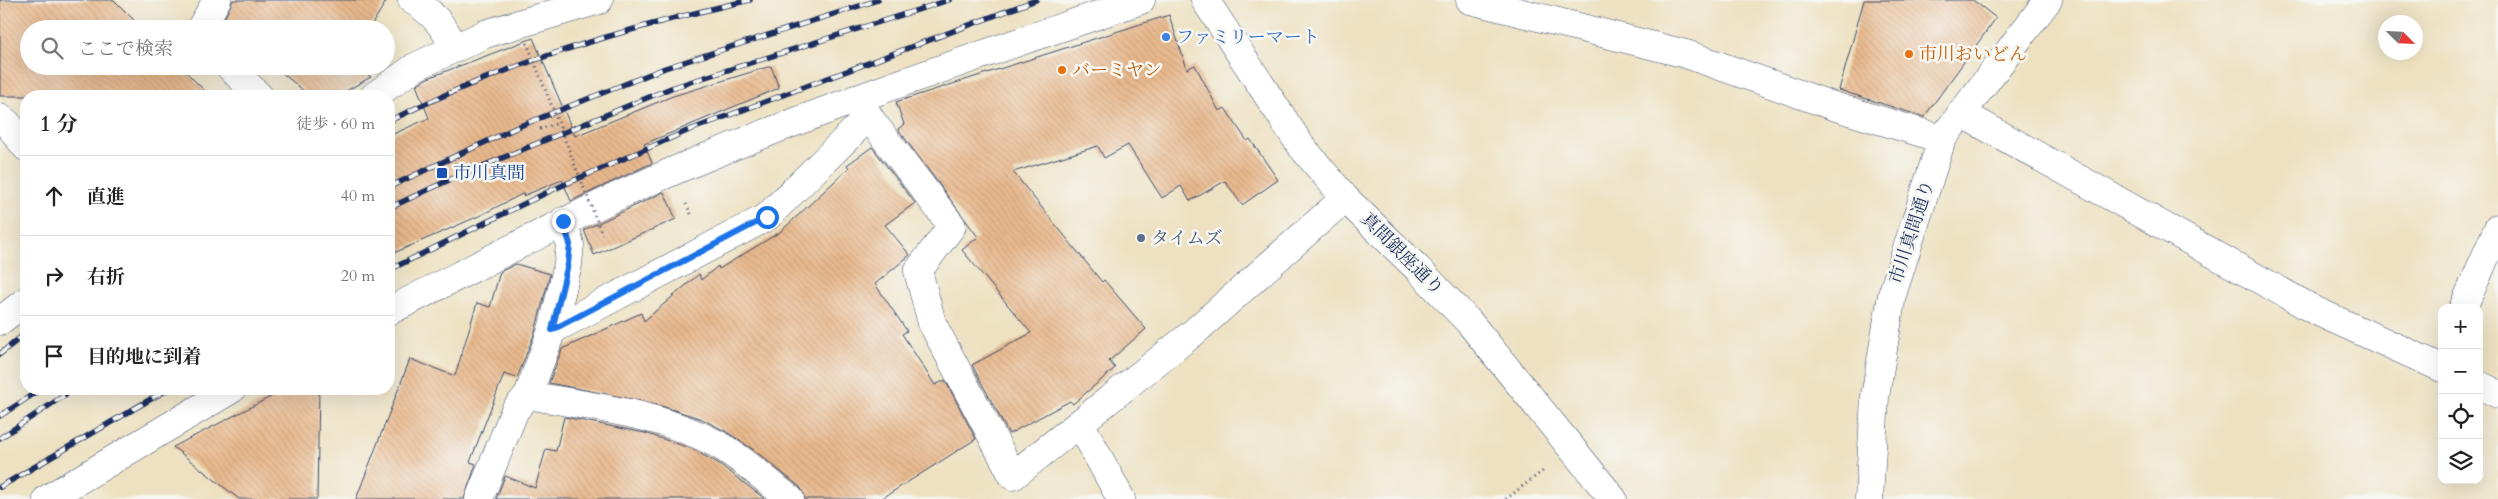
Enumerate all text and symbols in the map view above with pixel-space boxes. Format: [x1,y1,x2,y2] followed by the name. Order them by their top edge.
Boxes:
[2378,15,2423,60] north arrow
[20,20,395,75] search box
[1176,25,1320,50] place label: ファミリーマート
[1160,31,1172,43] marker: ファミリーマート
[38,34,66,62] icon: search
[78,36,173,62] text: ここで検索
[1919,42,2027,67] place label: 市川おいどん
[1903,48,1915,60] marker: 市川おいどん
[1072,58,1162,83] place label: バーミヤン
[1056,64,1068,76] marker: バーミヤン
[40,110,77,139] text: 1 分
[296,113,375,135] text: 徒歩 · 60 m
[453,161,525,186] place label: 市川真間
[435,166,449,180] marker: 市川真間
[1883,177,1941,287] street label: 市川真間通り
[40,182,68,210] icon: ahead
[87,184,125,210] text: 直進
[341,185,375,207] text: 40 m
[756,206,779,229] route start
[1355,207,1449,301] street label: 真間銀座通り
[552,210,575,233] route end
[1151,226,1223,251] place label: タイムズ
[1135,232,1147,244] marker: タイムズ
[40,262,68,290] icon: right
[87,264,125,290] text: 右折
[341,265,375,287] text: 20 m
[2438,304,2483,484] map controls
[2438,304,2483,349] button: +
[40,342,68,370] icon: arrive
[87,344,201,370] text: 目的地に到着
[2438,349,2483,394] button: −
[2438,394,2483,439] button: locate
[2438,439,2483,484] button: layers

